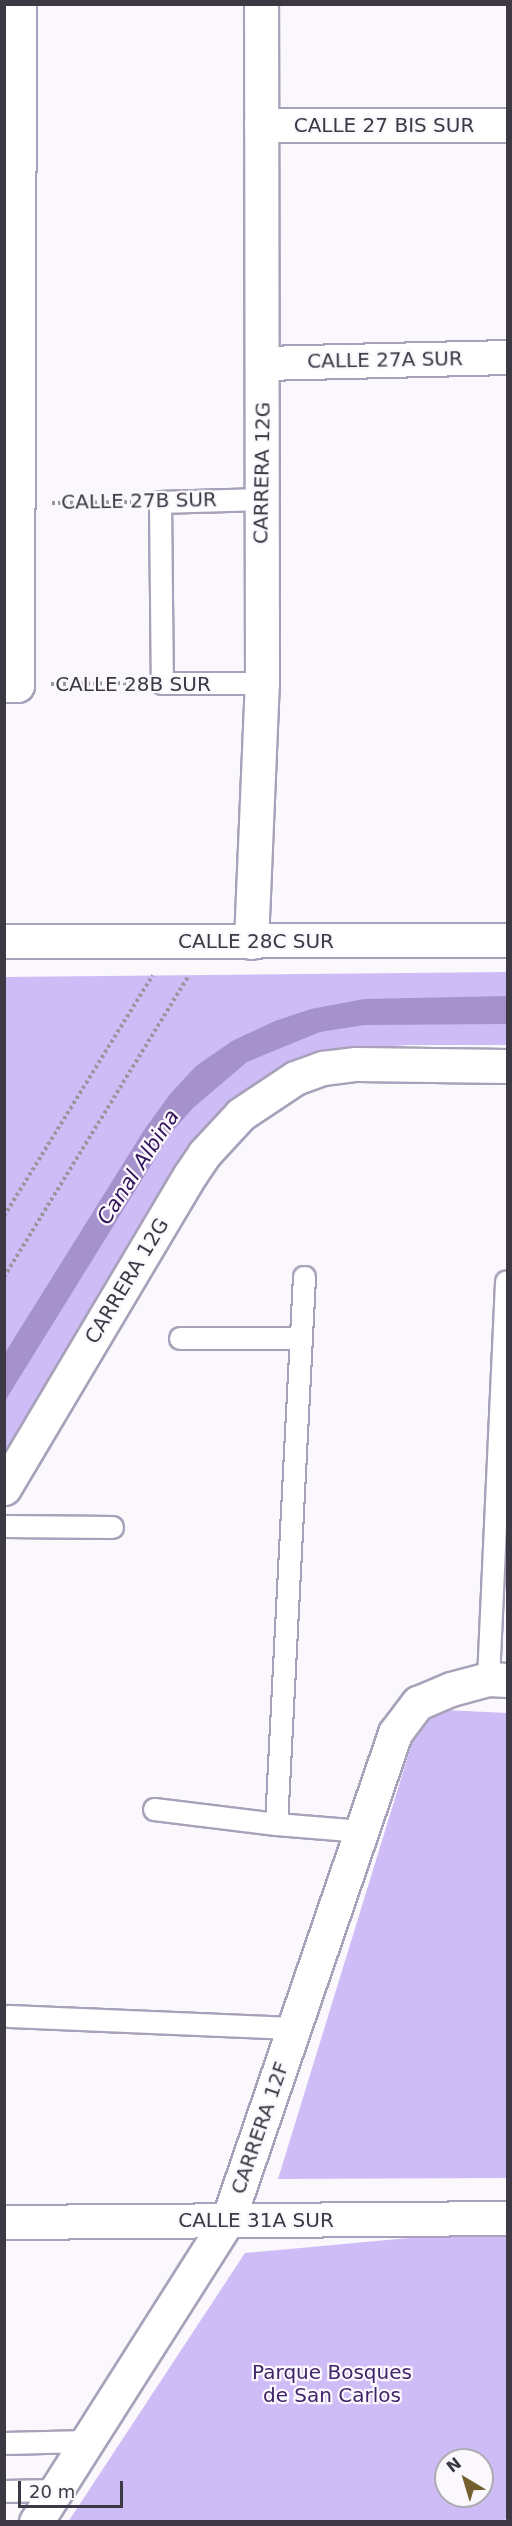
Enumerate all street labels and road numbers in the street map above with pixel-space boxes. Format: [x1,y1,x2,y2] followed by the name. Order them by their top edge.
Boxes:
[294,113,474,137] street label: CALLE 27 BIS SUR
[307,347,463,373] street label: CALLE 27A SUR
[249,402,275,544] street label: CARRERA 12G
[61,488,217,514] street label: CALLE 27B SUR
[55,672,211,696] street label: CALLE 28B SUR
[178,929,334,953] street label: CALLE 28C SUR
[80,1214,174,1348] street label: CARRERA 12G
[226,2059,294,2197] street label: CARRERA 12F
[178,2208,334,2232] street label: CALLE 31A SUR

